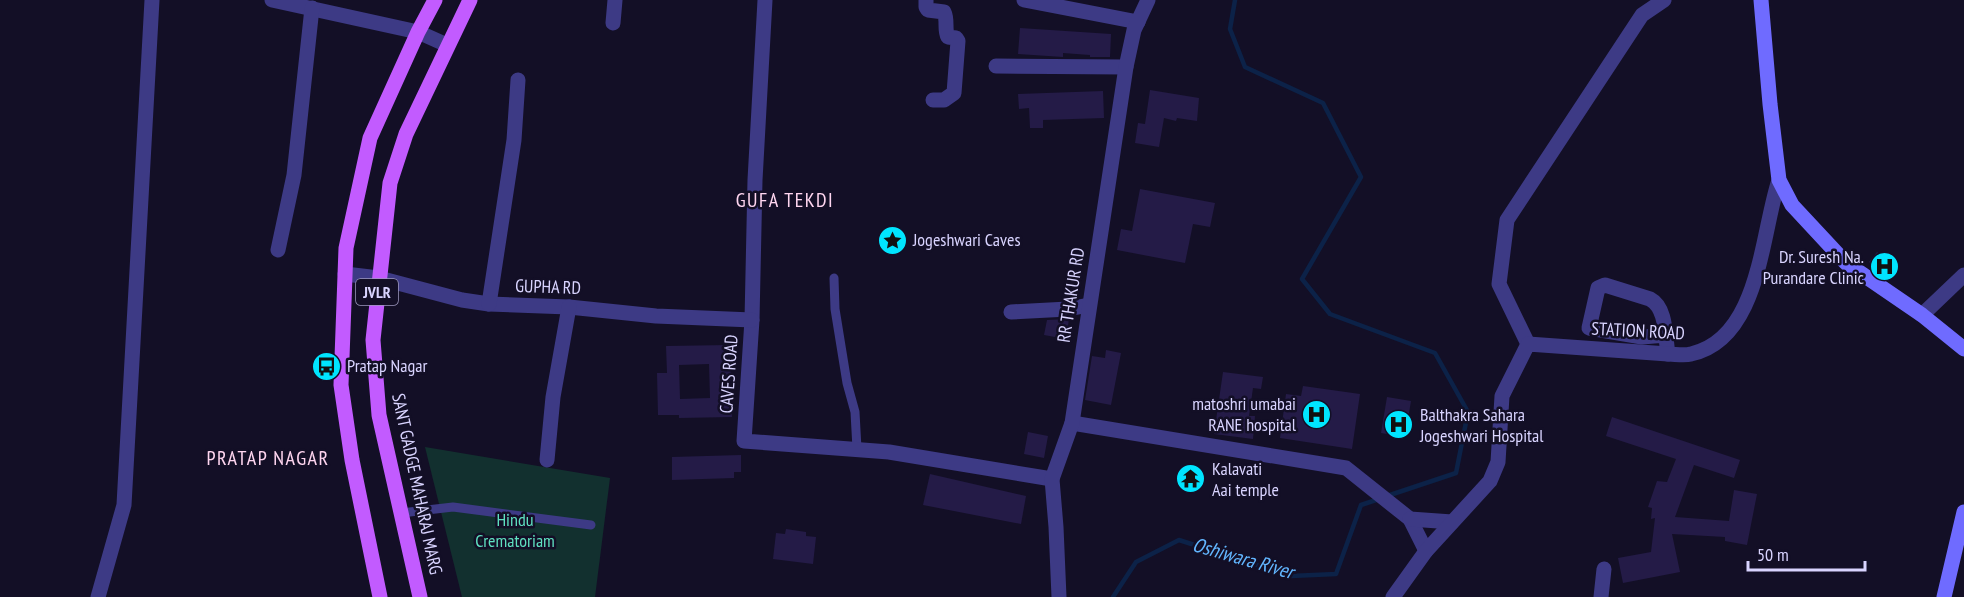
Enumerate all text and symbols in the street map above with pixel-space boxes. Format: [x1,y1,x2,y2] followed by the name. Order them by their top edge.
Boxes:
[736,187,834,213] district label: GUFA TEKDI
[876,224,908,256] place icon: Jogeshwari Caves
[912,228,1021,251] place label: Jogeshwari Caves
[1763,245,1865,289] place label: Dr. Suresh Na. Purandare Clinic
[1052,246,1089,344] street label: RR THAKUR RD
[1869,251,1901,283] hospital icon: Dr. Suresh Na. Purandare Clinic
[515,274,581,299] street label: GUPHA RD
[356,279,398,305] road number: JVLR
[1591,317,1685,344] street label: STATION ROAD
[714,334,743,414] street label: CAVES ROAD
[310,350,342,382] bus stop icon: Pratap Nagar
[347,354,427,377] place label: Pratap Nagar
[387,391,448,577] street label: SANT GADGE MAHARAJ MARG
[1192,392,1297,436] place label: matoshri umabai RANE hospital
[1301,398,1333,430] hospital icon: matoshri umabai RANE hospital
[1419,403,1544,447] place label: Balthakra Sahara Jogeshwari Hospital
[1383,409,1415,441] hospital icon: Balthakra Sahara Jogeshwari Hospital
[206,445,330,471] district label: PRATAP NAGAR
[1212,457,1279,501] place label: Kalavati Aai temple
[1175,463,1207,495] temple icon: Kalavati Aai temple
[475,508,555,552] park label: Hindu Crematoriam
[1190,531,1299,586] water label: Oshiwara River
[1748,534,1865,572] scale bar
[1757,543,1789,566] text: 50 m

